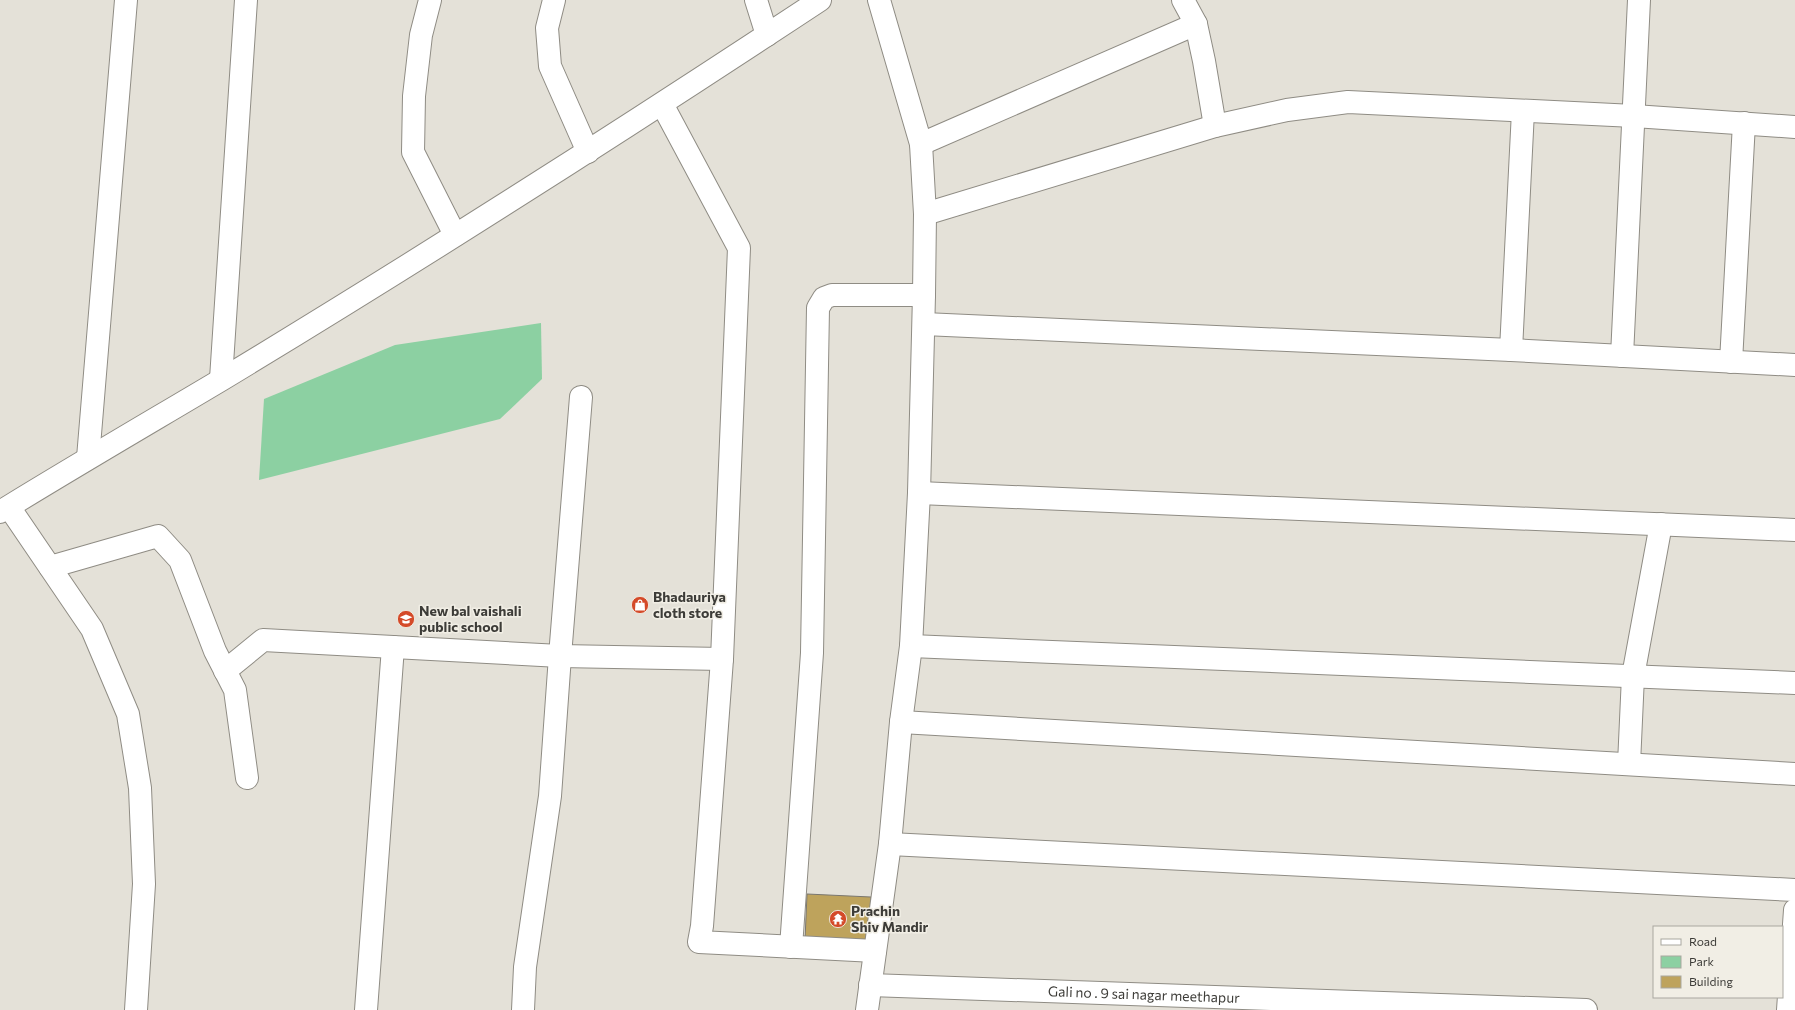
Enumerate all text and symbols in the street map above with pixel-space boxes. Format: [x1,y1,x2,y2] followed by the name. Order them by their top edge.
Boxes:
[653,588,726,621] place label: Bhadauriya cloth store
[630,595,650,615] shop icon: Bhadauriya cloth store
[419,602,522,635] place label: New bal vaishali public school
[396,609,416,629] school or university icon: New bal vaishali public school
[851,902,929,935] place label: Prachin Shiv Mandir
[828,909,848,929] temple icon: Prachin Shiv Mandir
[1653,926,1783,998] legend
[1689,934,1717,948] text: Road
[1689,954,1715,968] text: Park
[1689,974,1733,988] text: Building
[1048,982,1240,1006] street label: Gali no . 9 sai nagar meethapur

